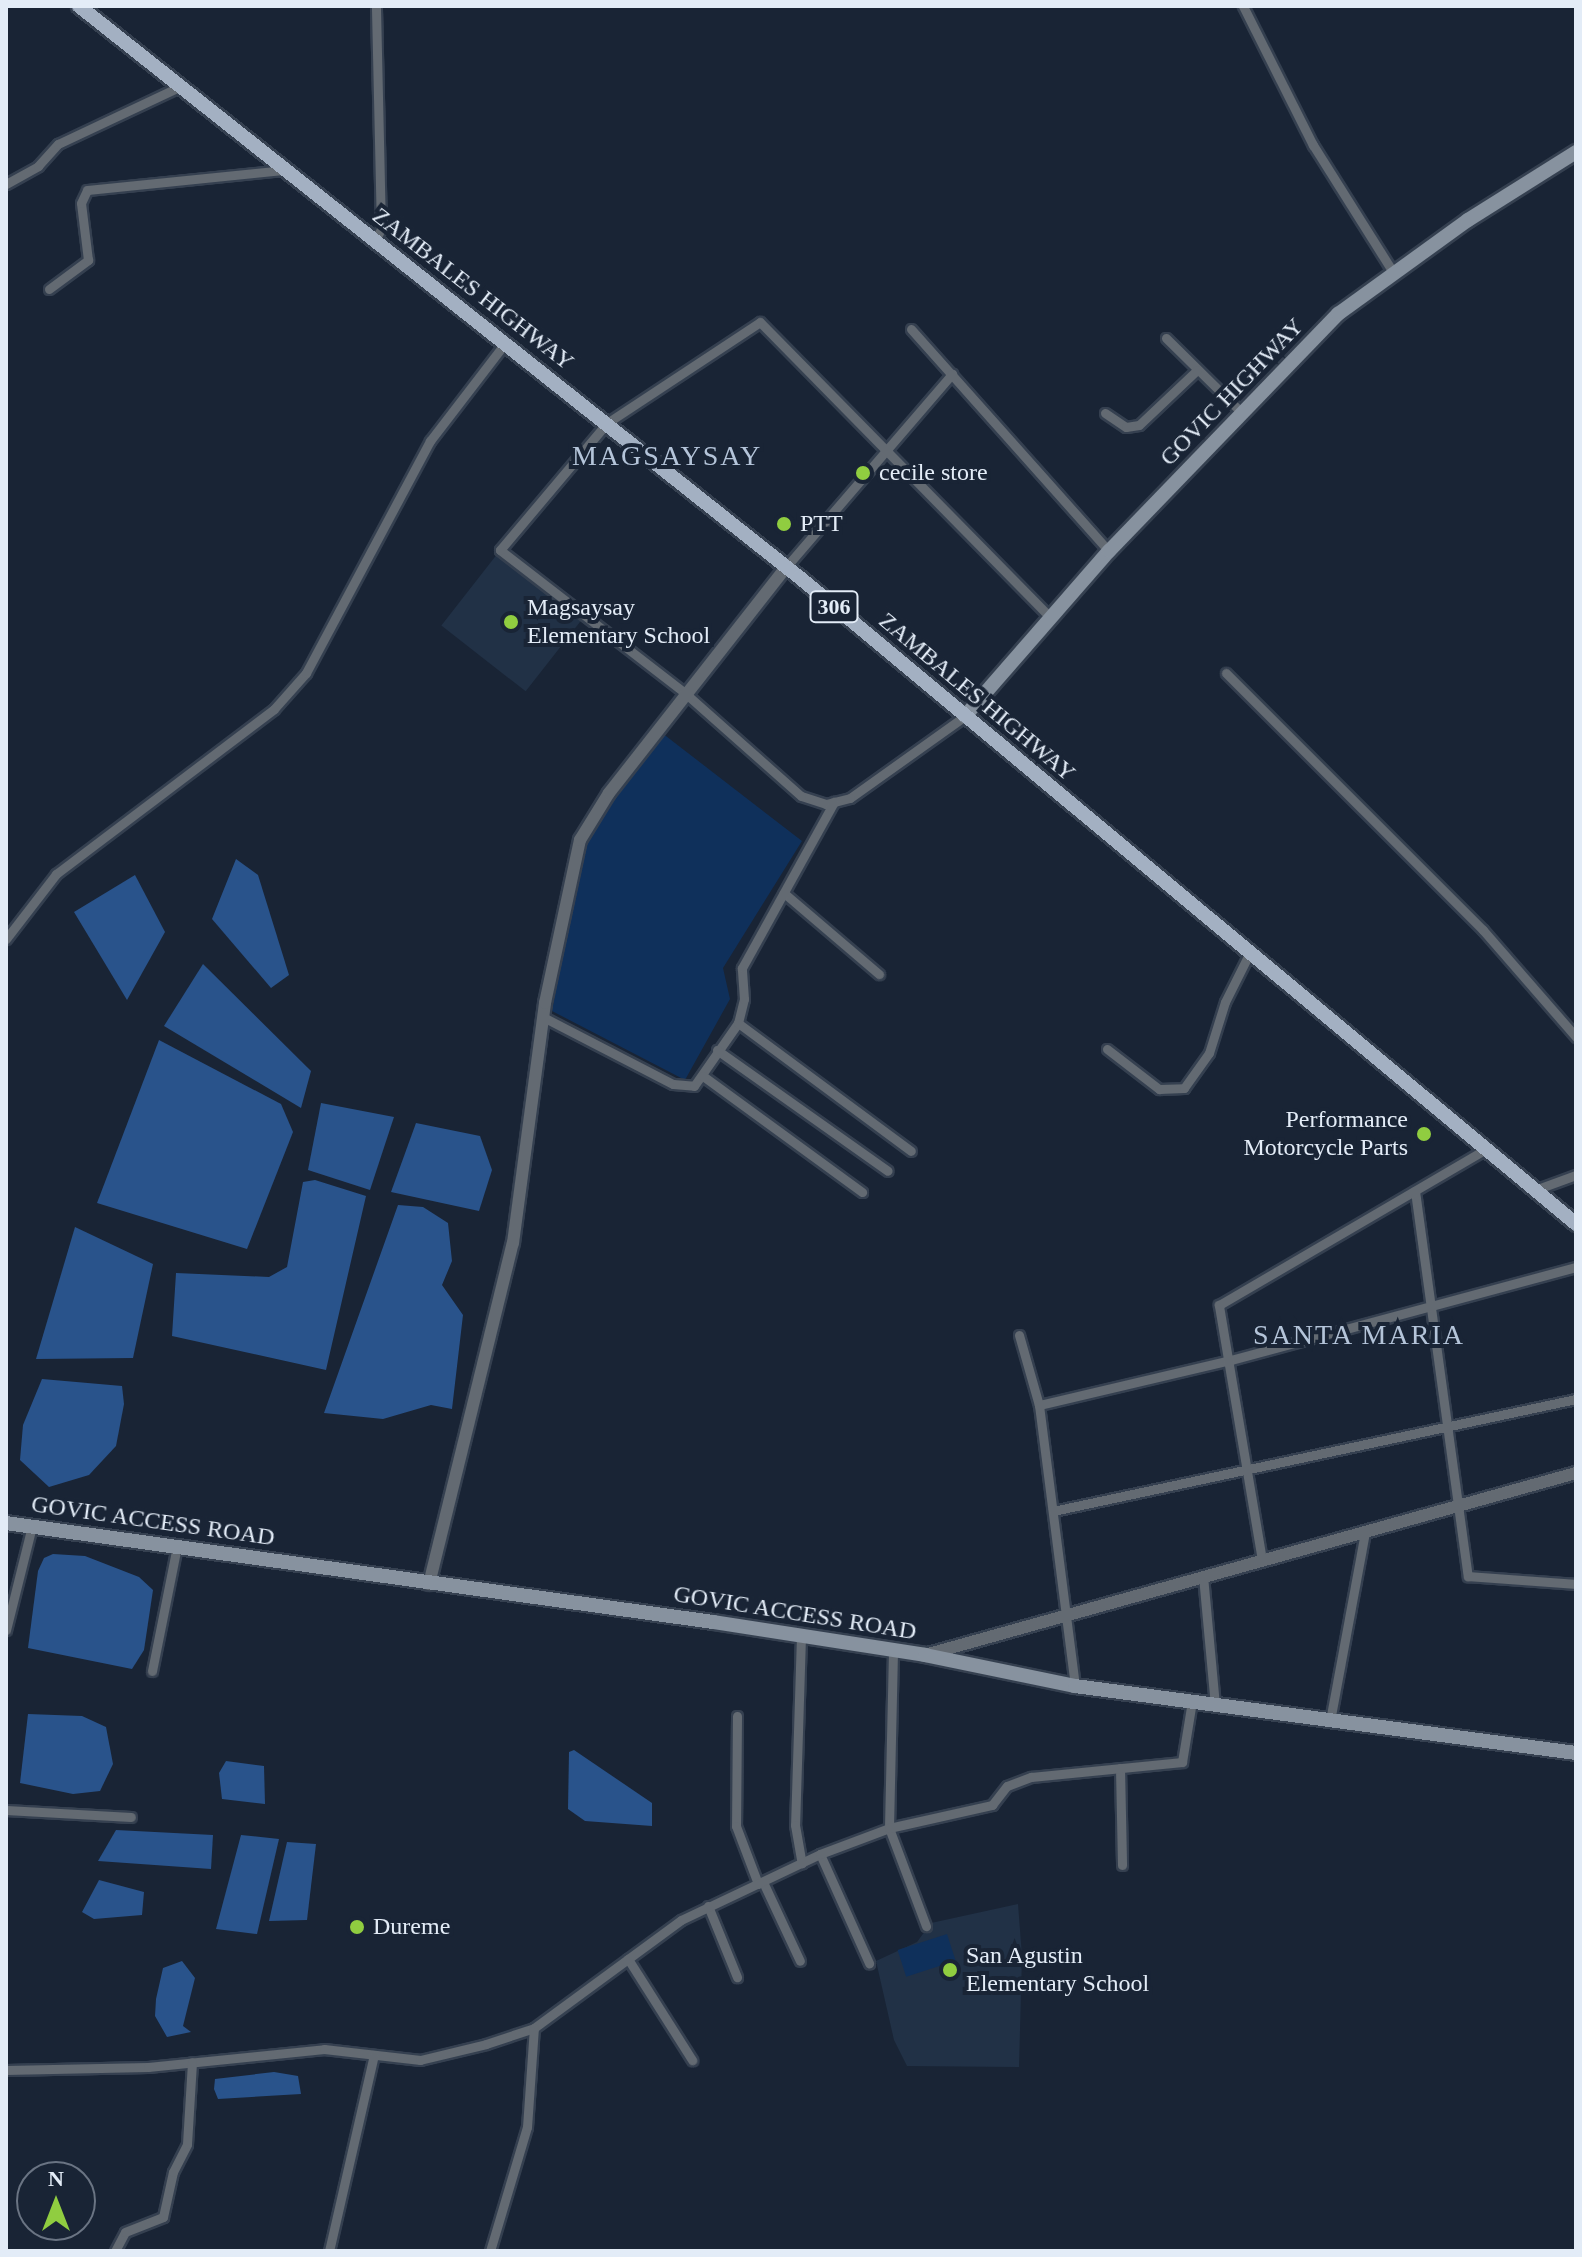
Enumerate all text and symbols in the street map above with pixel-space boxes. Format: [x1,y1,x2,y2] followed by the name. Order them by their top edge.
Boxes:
[367,201,579,377] street label: ZAMBALES HIGHWAY
[1154,312,1310,472] street label: GOVIC HIGHWAY
[572,439,762,473] district label: MAGSAYSAY
[879,459,988,487] place label: cecile store
[854,464,872,482] marker: cecile store
[800,510,843,538] place label: PTT
[775,515,793,533] marker: PTT
[808,589,860,625] road number: 306
[527,594,710,650] place label: Magsaysay Elementary School
[873,606,1081,788] street label: ZAMBALES HIGHWAY
[502,613,520,631] marker: Magsaysay Elementary School
[1243,1106,1408,1162] place label: Performance Motorcycle Parts
[1415,1125,1433,1143] marker: Performance Motorcycle Parts
[1252,1318,1466,1352] district label: SANTA MARIA
[29,1490,277,1552] street label: GOVIC ACCESS ROAD
[671,1579,919,1647] street label: GOVIC ACCESS ROAD
[373,1913,450,1941] place label: Dureme
[348,1918,366,1936] marker: Dureme
[966,1942,1149,1998] place label: San Agustin Elementary School
[941,1961,959,1979] marker: San Agustin Elementary School
[16,2161,96,2241] north arrow
[48,2166,64,2191] text: N

